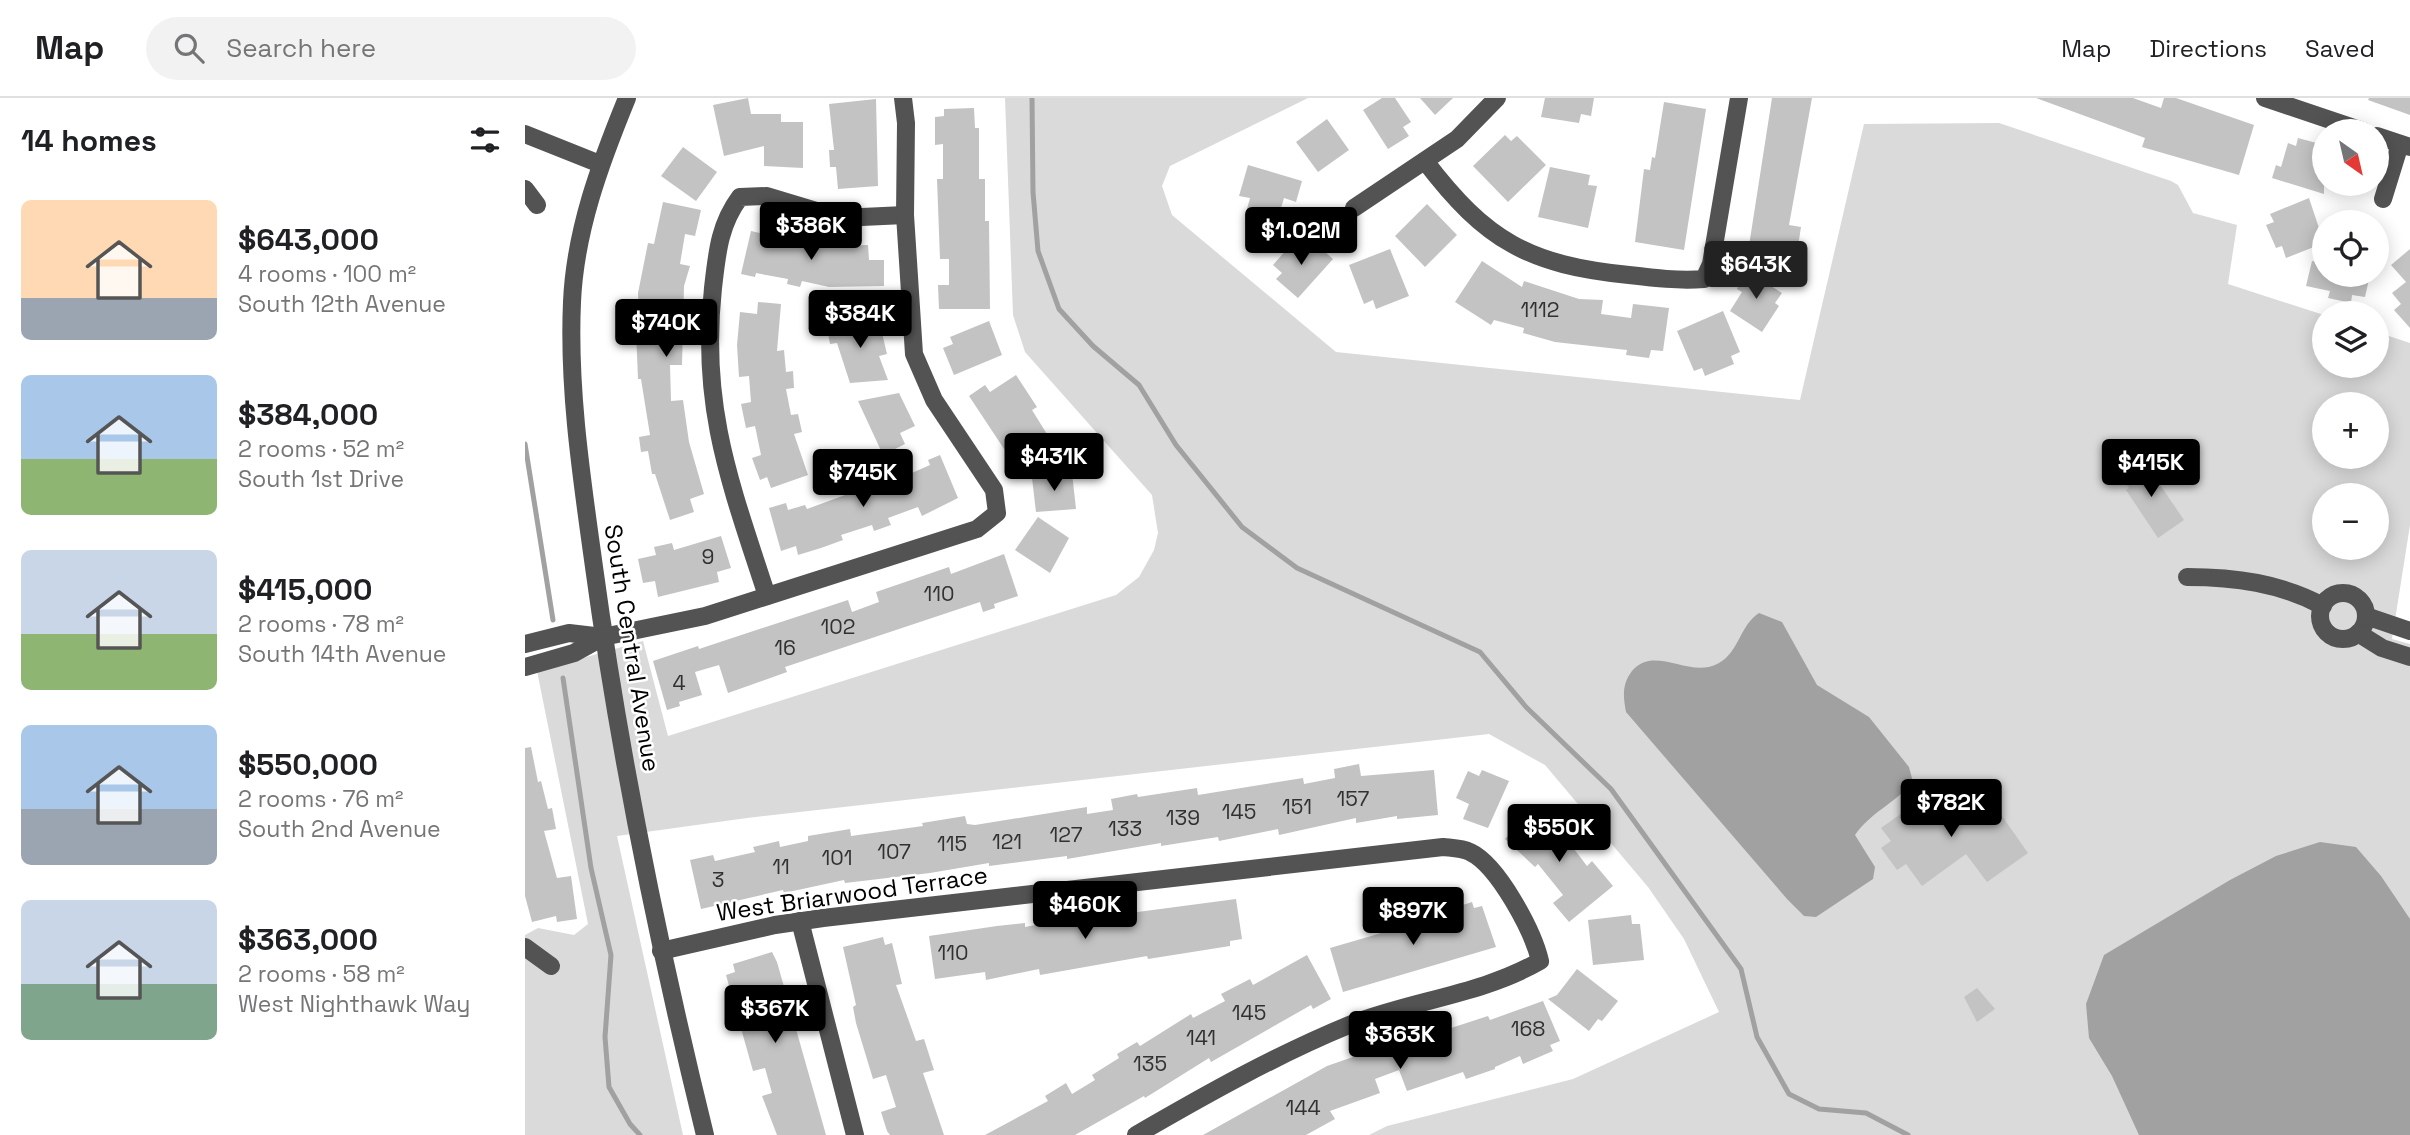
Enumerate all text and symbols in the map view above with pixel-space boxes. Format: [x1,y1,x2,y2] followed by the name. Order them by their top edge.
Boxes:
[146,17,636,80] search box
[35,27,104,69] text: Map
[170,29,208,67] icon: search
[226,31,376,65] text: Search here
[2061,33,2111,64] text: Map
[2149,33,2267,64] text: Directions
[2305,33,2375,64] text: Saved
[2312,119,2389,196] north arrow
[2312,119,2389,560] map controls
[21,121,157,160] text: 14 homes
[466,121,504,159] icon: filters
[762,202,860,262] pin: $386K
[1244,208,1358,267] pin: $1.02M
[776,210,846,240] text: $386K
[2312,210,2389,287] button: locate
[1261,215,1341,245] text: $1.02M
[238,220,379,259] text: $643,000
[77,228,161,312] icon: home
[1707,242,1805,301] pin: $643K
[1720,249,1792,279] text: $643K
[238,259,416,289] text: 4 rooms · 100 m²
[238,289,446,319] text: South 12th Avenue
[811,290,909,350] pin: $384K
[1521,296,1560,323] house number: 1112
[825,298,895,328] text: $384K
[617,300,715,359] pin: $740K
[2312,301,2389,378] button: layers
[631,307,701,337] text: $740K
[2312,392,2389,469] button: +
[238,395,378,434] text: $384,000
[77,403,161,487] icon: home
[238,434,404,464] text: 2 rooms · 52 m²
[1005,434,1103,493] pin: $431K
[2102,440,2200,499] pin: $415K
[1021,441,1087,471] text: $431K
[2118,447,2184,477] text: $415K
[814,450,912,509] pin: $745K
[829,457,897,487] text: $745K
[238,464,404,494] text: South 1st Drive
[2312,483,2389,560] button: −
[598,522,667,774] street label: South Central Avenue
[702,543,714,570] house number: 9
[238,570,372,609] text: $415,000
[77,578,161,662] icon: home
[923,580,955,607] house number: 110
[238,609,404,639] text: 2 rooms · 78 m²
[821,613,855,640] house number: 102
[774,634,796,661] house number: 16
[238,639,446,669] text: South 14th Avenue
[672,669,686,696] house number: 4
[238,745,378,784] text: $550,000
[77,753,161,837] icon: home
[1902,780,2000,839] pin: $782K
[238,784,403,814] text: 2 rooms · 76 m²
[1337,785,1370,812] house number: 157
[1917,787,1985,817] text: $782K
[1282,793,1312,820] house number: 151
[1222,798,1256,825] house number: 145
[1166,804,1200,831] house number: 139
[1510,804,1608,864] pin: $550K
[1524,812,1594,842] text: $550K
[238,814,441,844] text: South 2nd Avenue
[1108,815,1142,842] house number: 133
[1049,821,1083,848] house number: 127
[992,828,1022,855] house number: 121
[937,830,967,857] house number: 115
[877,838,911,865] house number: 107
[821,844,853,871] house number: 101
[772,853,790,880] house number: 11
[714,859,989,928] street label: West Briarwood Terrace
[712,866,724,893] house number: 3
[1036,882,1134,941] pin: $460K
[1364,888,1462,947] pin: $897K
[1049,889,1121,919] text: $460K
[1379,895,1447,925] text: $897K
[238,920,378,959] text: $363,000
[77,928,161,1012] icon: home
[937,939,969,966] house number: 110
[238,959,405,989] text: 2 rooms · 58 m²
[726,986,824,1045] pin: $367K
[238,989,470,1019] text: West Nighthawk Way
[741,993,809,1023] text: $367K
[1232,999,1266,1026] house number: 145
[1351,1012,1449,1071] pin: $363K
[1511,1015,1545,1042] house number: 168
[1365,1019,1435,1049] text: $363K
[1186,1024,1216,1051] house number: 141
[1133,1050,1167,1077] house number: 135
[1285,1094,1321,1121] house number: 144

